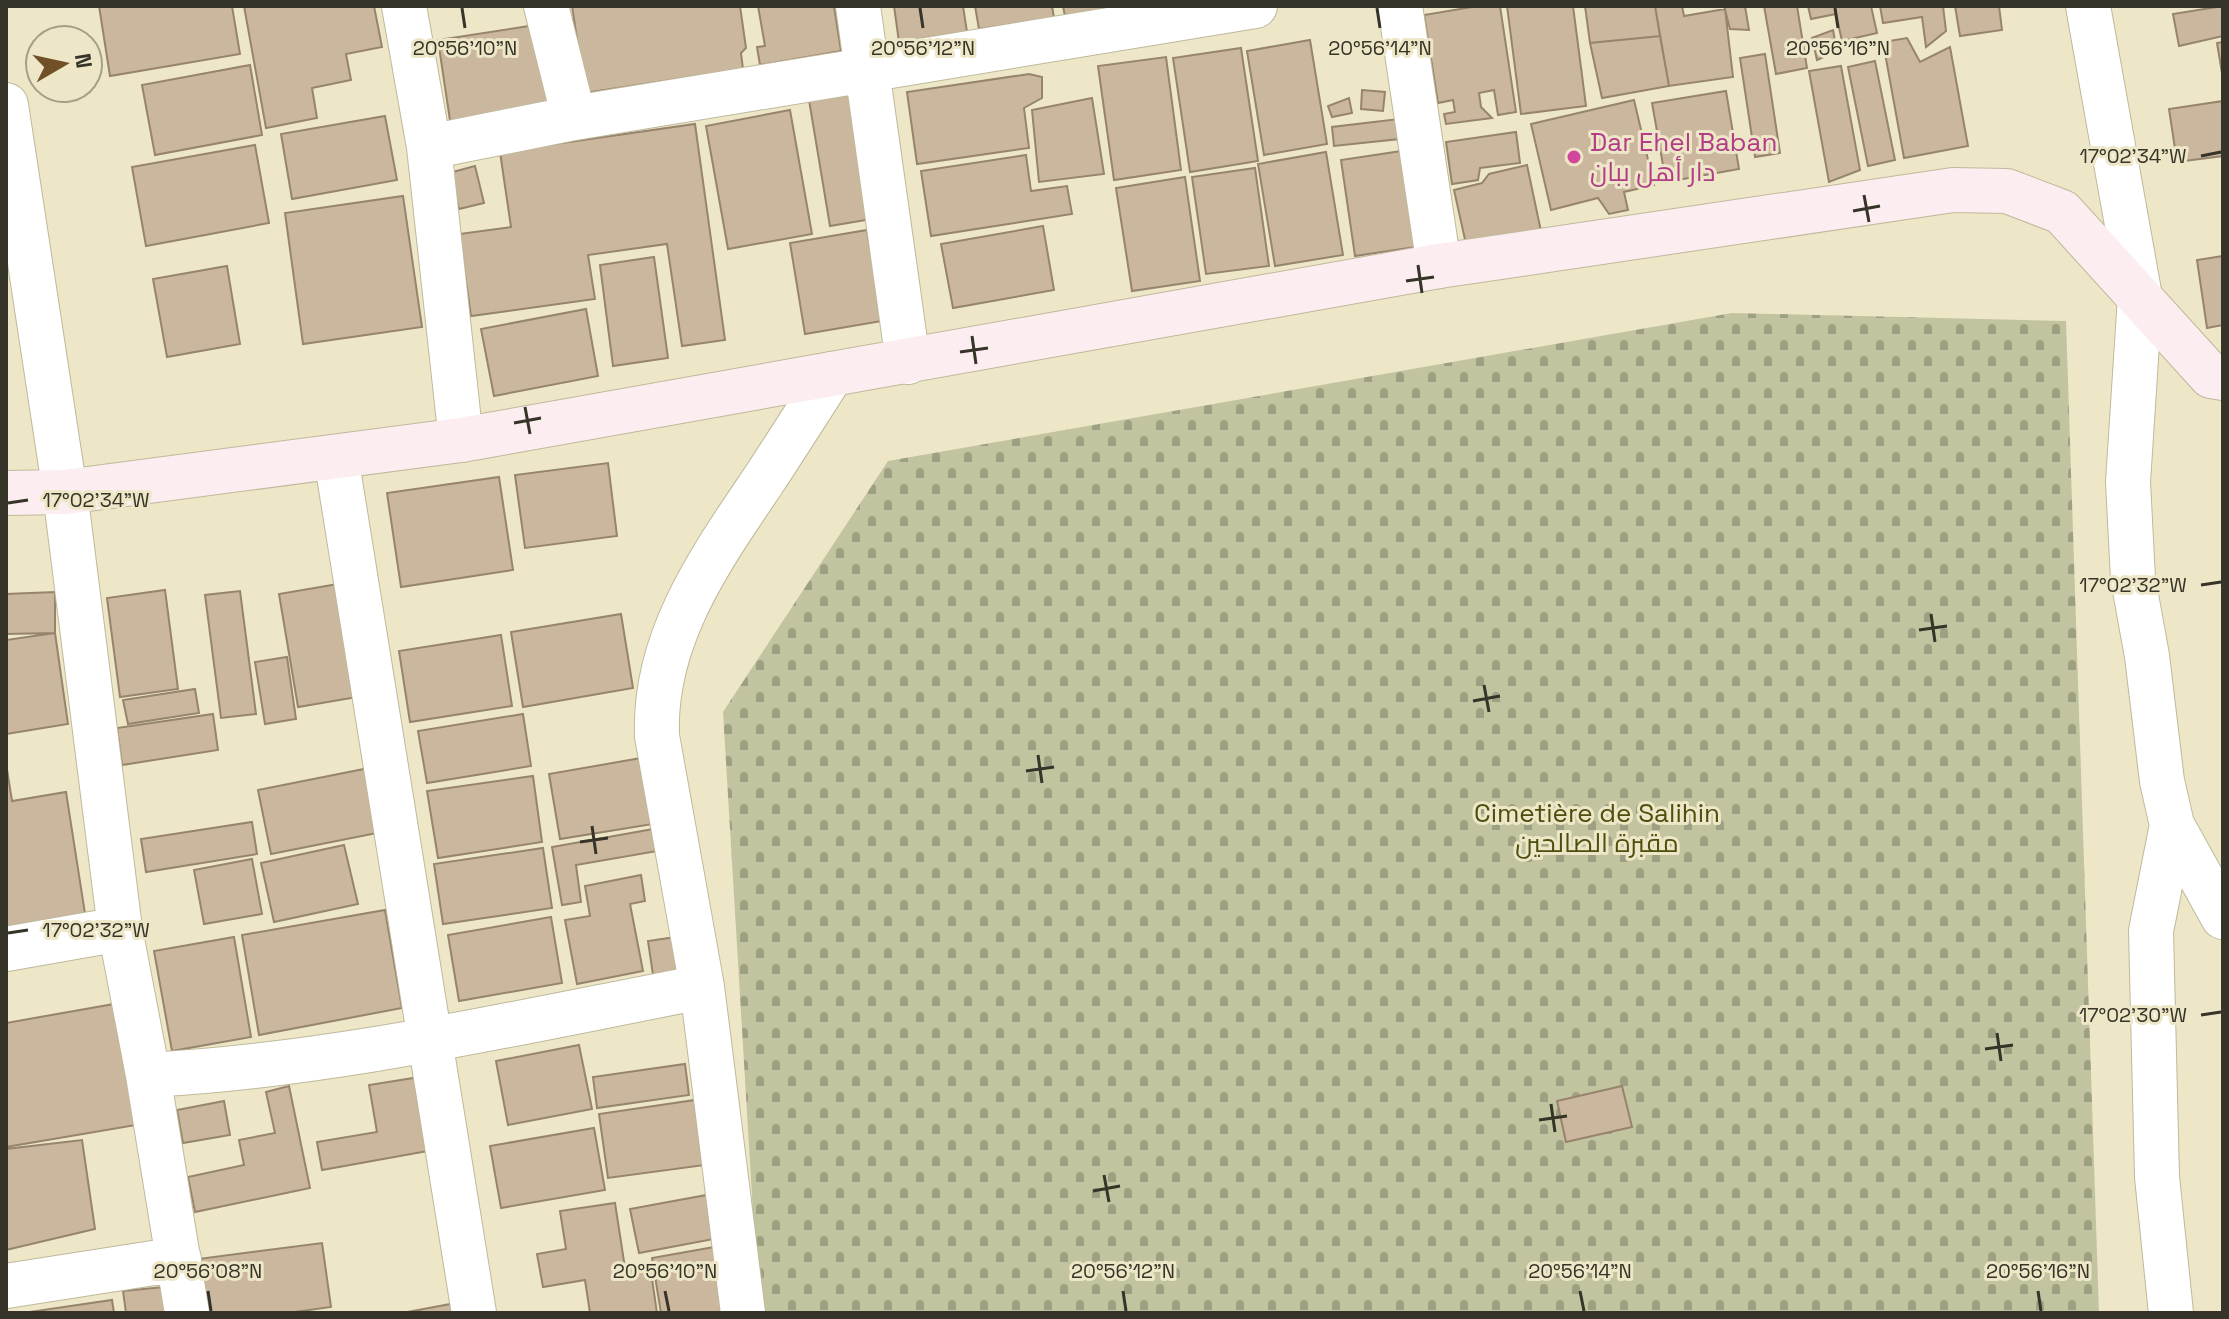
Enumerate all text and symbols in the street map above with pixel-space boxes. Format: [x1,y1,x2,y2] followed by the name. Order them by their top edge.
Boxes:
[24,24,104,104] north arrow
[413,35,517,61] text: 20°56'10"N
[871,35,975,61] text: 20°56'12"N
[1328,35,1432,61] text: 20°56'14"N
[1786,35,1890,61] text: 20°56'16"N
[69,51,99,70] text: N
[1590,125,1777,189] place label: Dar Ehel Baban دار أهل ببان
[2079,143,2187,169] text: 17°02'34"W
[1565,148,1583,166] marker: Dar Ehel Baban دار أهل ببان
[42,487,150,513] text: 17°02'34"W
[2079,572,2187,598] text: 17°02'32"W
[1474,796,1720,860] park label: Cimetière de Salihin مقبرة الصالحين
[42,917,150,943] text: 17°02'32"W
[2079,1002,2187,1028] text: 17°02'30"W
[154,1258,262,1284] text: 20°56'08"N
[613,1258,717,1284] text: 20°56'10"N
[1071,1258,1175,1284] text: 20°56'12"N
[1528,1258,1632,1284] text: 20°56'14"N
[1986,1258,2090,1284] text: 20°56'16"N

